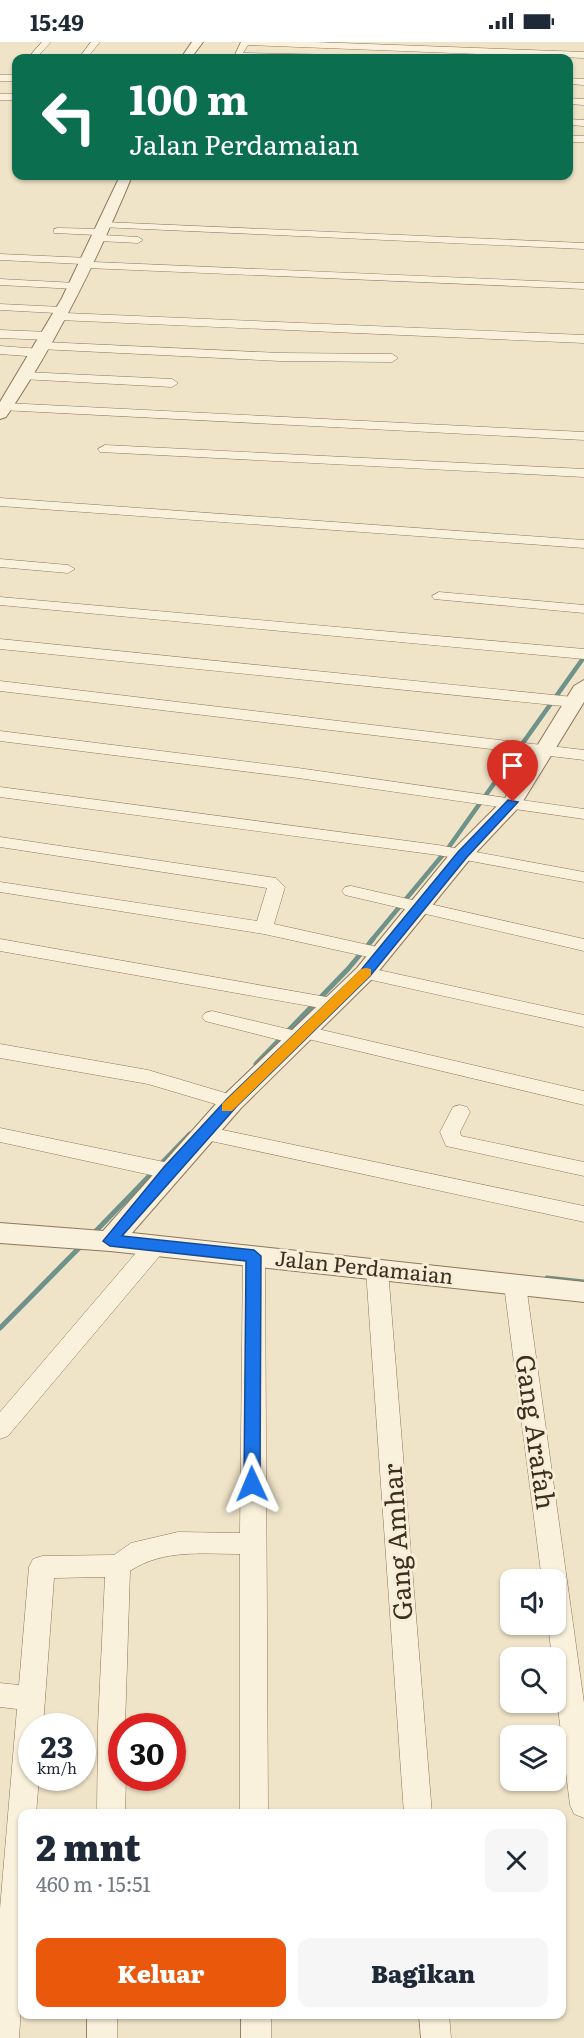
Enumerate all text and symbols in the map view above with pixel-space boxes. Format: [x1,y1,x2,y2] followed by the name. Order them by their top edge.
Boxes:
[30,5,84,38] text: 15:49
[129,66,248,128] text: 100 m
[30,78,108,156] icon: left
[129,123,359,163] text: Jalan Perdamaian
[487,740,538,802] pin
[496,749,529,782] icon: arrive
[274,1241,455,1290] street label: Jalan Perdamaian
[507,1352,568,1512] street label: Gang Arafah
[220,1452,284,1516] position arrow
[371,1462,420,1622] street label: Gang Amhar
[500,1569,566,1791] map controls
[500,1569,566,1635] button: sound
[500,1647,566,1713] button: search
[108,1713,186,1791] speed limit sign: 30
[41,1723,73,1767] text: 23
[500,1725,566,1791] button: layers
[37,1756,77,1779] text: km/h
[36,1819,141,1872] text: 2 mnt
[485,1829,548,1892] button: close
[36,1868,151,1898] text: 460 m · 15:51
[36,1938,286,2007] button: Keluar
[298,1938,548,2007] button: Bagikan

